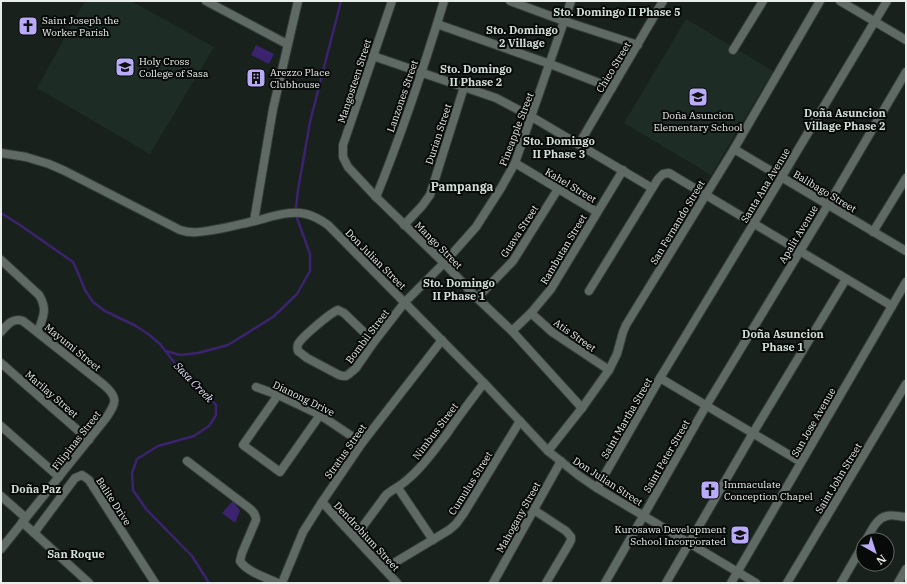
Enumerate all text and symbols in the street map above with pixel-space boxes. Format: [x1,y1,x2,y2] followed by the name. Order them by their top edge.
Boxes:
[553,5,681,19] district label: Sto. Domingo II Phase 5
[42,14,119,39] place label: Saint Joseph the Worker Parish
[17,15,39,37] church icon: Saint Joseph the Worker Parish
[486,23,558,50] district label: Sto. Domingo 2 Village
[335,37,374,125] street label: Mangosteen Street
[593,39,634,95] street label: Chico Street
[139,55,209,80] place label: Holy Cross College of Sasa
[114,56,136,78] school or university icon: Holy Cross College of Sasa
[384,58,421,134] street label: Lanzones Street
[440,62,512,89] district label: Sto. Domingo II Phase 2
[270,66,330,91] place label: Arezzo Place Clubhouse
[245,67,267,89] building icon: Arezzo Place Clubhouse
[687,86,709,108] school or university icon: Doña Asuncion Elementary School
[496,90,537,168] street label: Pineapple Street
[423,102,455,166] street label: Durian Street
[804,106,886,133] district label: Doña Asuncion Village Phase 2
[653,109,743,134] place label: Doña Asuncion Elementary School
[523,134,595,161] district label: Sto. Domingo II Phase 3
[738,145,793,225] street label: Santa Ana Avenue
[543,165,599,206] street label: Kahel Street
[791,168,859,216] street label: Balibago Street
[647,177,708,267] street label: San Fernando Street
[431,179,494,194] district label: Pampanga
[498,202,541,260] street label: Guava Street
[776,203,821,266] street label: Apalit Avenue
[537,211,590,287] street label: Rambutan Street
[412,219,465,272] street label: Mango Street
[343,226,409,293] street label: Don Julian Street
[423,276,495,303] district label: Sto. Domingo II Phase 1
[343,306,392,366] street label: Bombil Street
[551,316,599,355] street label: Atis Street
[42,321,104,374] street label: Mayumi Street
[742,327,824,354] district label: Doña Asuncion Phase 1
[170,358,217,405] water label: Sasa Creek
[23,368,81,421] street label: Marilay Street
[598,375,655,461] street label: Saint Martha Street
[271,378,337,419] street label: Dianong Drive
[788,385,839,459] street label: San Jose Avenue
[410,400,461,462] street label: Nimbus Street
[49,408,104,473] street label: Filipinas Street
[640,417,693,495] street label: Saint Peter Street
[322,421,369,481] street label: Stratus Street
[812,440,865,516] street label: Saint John Street
[446,449,495,518] street label: Cumulus Street
[570,454,645,509] street label: Don Julian Street
[93,475,134,528] street label: Balite Drive
[724,478,813,503] place label: Immaculate Conception Chapel
[494,479,543,555] street label: Mahogany Street
[699,479,721,501] church icon: Immaculate Conception Chapel
[11,482,61,496] district label: Doña Paz
[331,499,402,574] street label: Dendrobium Street
[615,523,726,548] place label: Kurosawa Development School Incorporated
[729,524,751,546] school or university icon: Kurosawa Development School Incorporated
[855,532,895,572] north arrow
[47,547,105,561] district label: San Roque
[873,552,889,568] text: N

